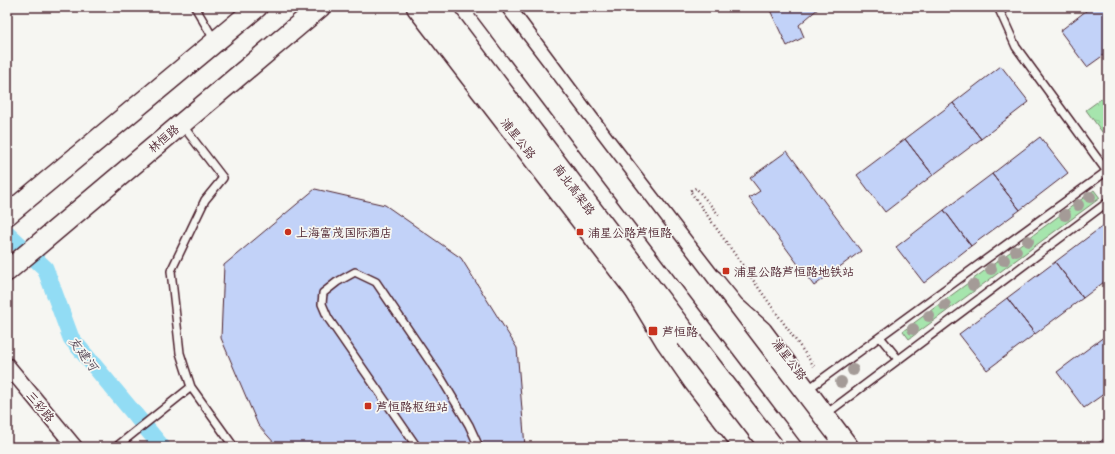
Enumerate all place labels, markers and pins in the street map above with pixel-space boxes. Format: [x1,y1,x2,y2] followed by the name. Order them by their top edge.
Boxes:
[296,223,392,241] place label: 上海富茂国际酒店
[588,223,672,241] place label: 浦星公路芦恒路
[283,227,293,237] marker: 上海富茂国际酒店
[575,227,585,237] marker: 浦星公路芦恒路
[734,262,854,280] place label: 浦星公路芦恒路地铁站
[721,266,731,276] marker: 浦星公路芦恒路地铁站
[662,322,698,340] place label: 芦恒路
[647,325,659,337] marker: 芦恒路
[376,397,448,415] place label: 芦恒路枢纽站
[363,401,373,411] marker: 芦恒路枢纽站

